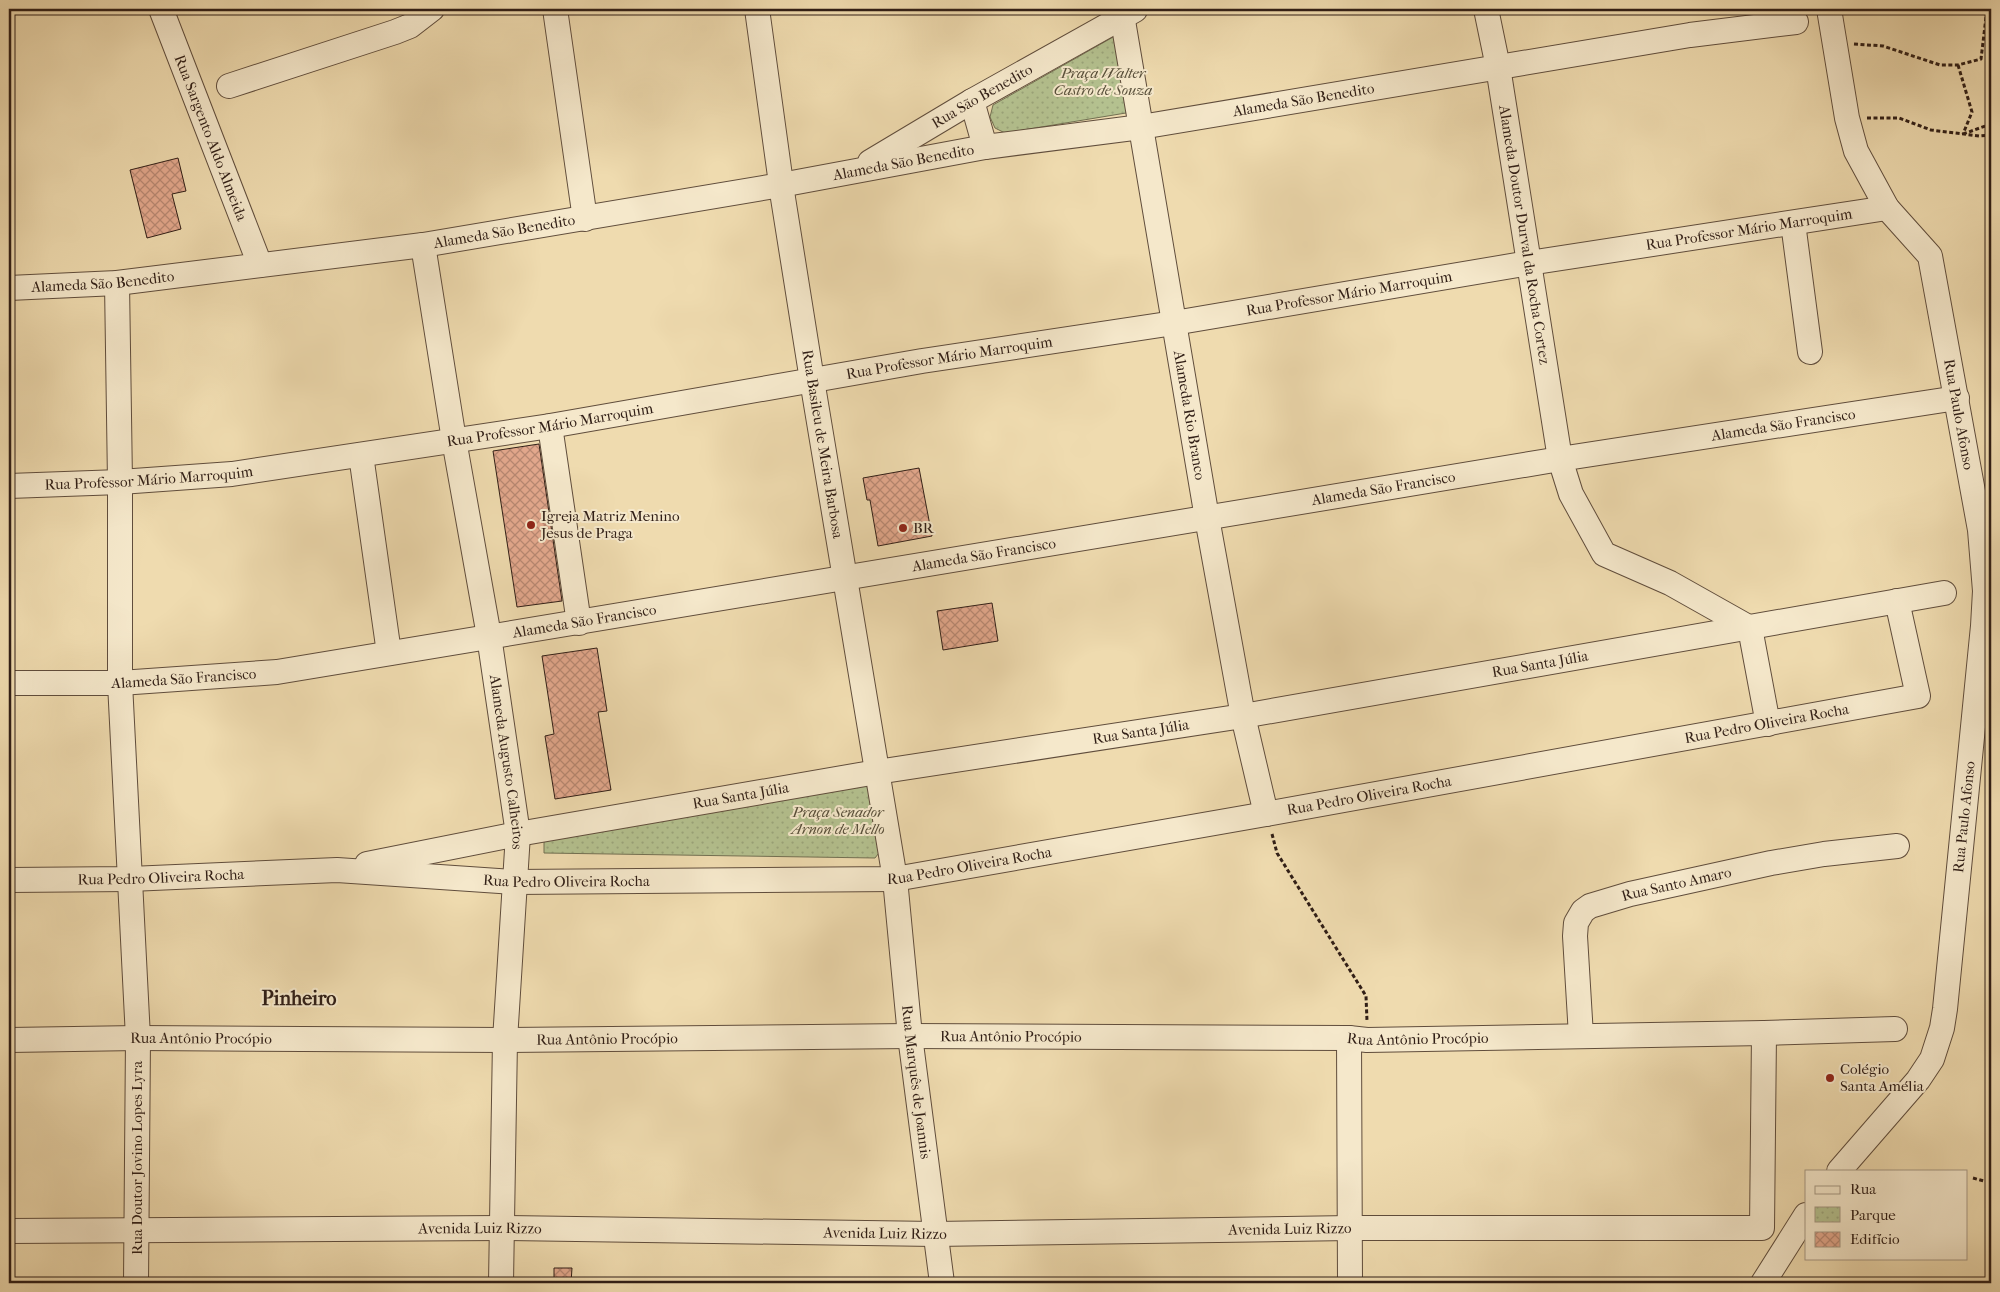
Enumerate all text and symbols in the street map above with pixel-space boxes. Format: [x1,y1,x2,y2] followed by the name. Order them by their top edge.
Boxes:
[171,52,251,224] street label: Rua Sargento Aldo Almeida
[928,60,1036,132] street label: Rua São Benedito
[1054,64,1152,99] park label: Praça Walter Castro de Souza
[1230,79,1376,121] street label: Alameda São Benedito
[1495,103,1554,366] street label: Alameda Doutor Durval da Rocha Cortez
[830,140,976,184] street label: Alameda São Benedito
[1644,204,1854,254] street label: Rua Professor Mário Marroquim
[431,211,577,252] street label: Alameda São Benedito
[30,267,176,296] street label: Alameda São Benedito
[1245,267,1454,320] street label: Rua Professor Mário Marroquim
[845,332,1054,383] street label: Rua Professor Mário Marroquim
[798,348,847,541] street label: Rua Basileu de Meira Barbosa
[1170,348,1209,482] street label: Alameda Rio Branco
[1940,357,1978,472] street label: Rua Paulo Afonso
[445,399,655,450] street label: Rua Professor Mário Marroquim
[1709,405,1857,445] street label: Alameda São Francisco
[44,462,255,494] street label: Rua Professor Mário Marroquim
[1309,467,1457,509] street label: Alameda São Francisco
[540,507,680,542] place label: Igreja Matriz Menino Jesus de Praga
[525,519,537,531] marker: Igreja Matriz Menino Jesus de Praga
[913,519,935,537] place label: BR
[897,522,909,534] marker: BR
[910,534,1057,576] street label: Alameda São Francisco
[510,600,658,642] street label: Alameda São Francisco
[1490,646,1591,681] street label: Rua Santa Júlia
[110,664,257,692] street label: Alameda São Francisco
[486,673,527,851] street label: Alameda Augusto Calheiros
[1683,699,1851,747] street label: Rua Pedro Oliveira Rocha
[1091,715,1191,748] street label: Rua Santa Júlia
[1949,760,1979,874] street label: Rua Paulo Afonso
[1285,771,1454,819] street label: Rua Pedro Oliveira Rocha
[691,778,791,813] street label: Rua Santa Júlia
[789,803,885,838] park label: Praça Senador Arnon de Mello
[887,843,1054,888] street label: Rua Pedro Oliveira Rocha
[1619,863,1733,905] street label: Rua Santo Amaro
[77,865,246,888] street label: Rua Pedro Oliveira Rocha
[482,871,651,891] street label: Rua Pedro Oliveira Rocha
[261,987,337,1010] district label: Pinheiro
[898,1004,935,1160] street label: Rua Marquês de Joannis
[940,1027,1082,1046] street label: Rua Antônio Procópio
[130,1029,272,1048] street label: Rua Antônio Procópio
[536,1029,678,1049] street label: Rua Antônio Procópio
[1346,1029,1489,1049] street label: Rua Antônio Procópio
[128,1060,146,1255] street label: Rua Doutor Jovino Lopes Lyra
[1840,1060,1925,1095] place label: Colégio Santa Amélia
[1824,1072,1836,1084] marker: Colégio Santa Amélia
[1805,1170,1968,1260] legend
[1850,1180,1877,1198] text: Rua
[1850,1206,1896,1224] text: Parque
[417,1219,542,1238] street label: Avenida Luiz Rizzo
[1227,1219,1352,1239] street label: Avenida Luiz Rizzo
[822,1223,947,1243] street label: Avenida Luiz Rizzo
[1850,1230,1900,1248] text: Edifício

